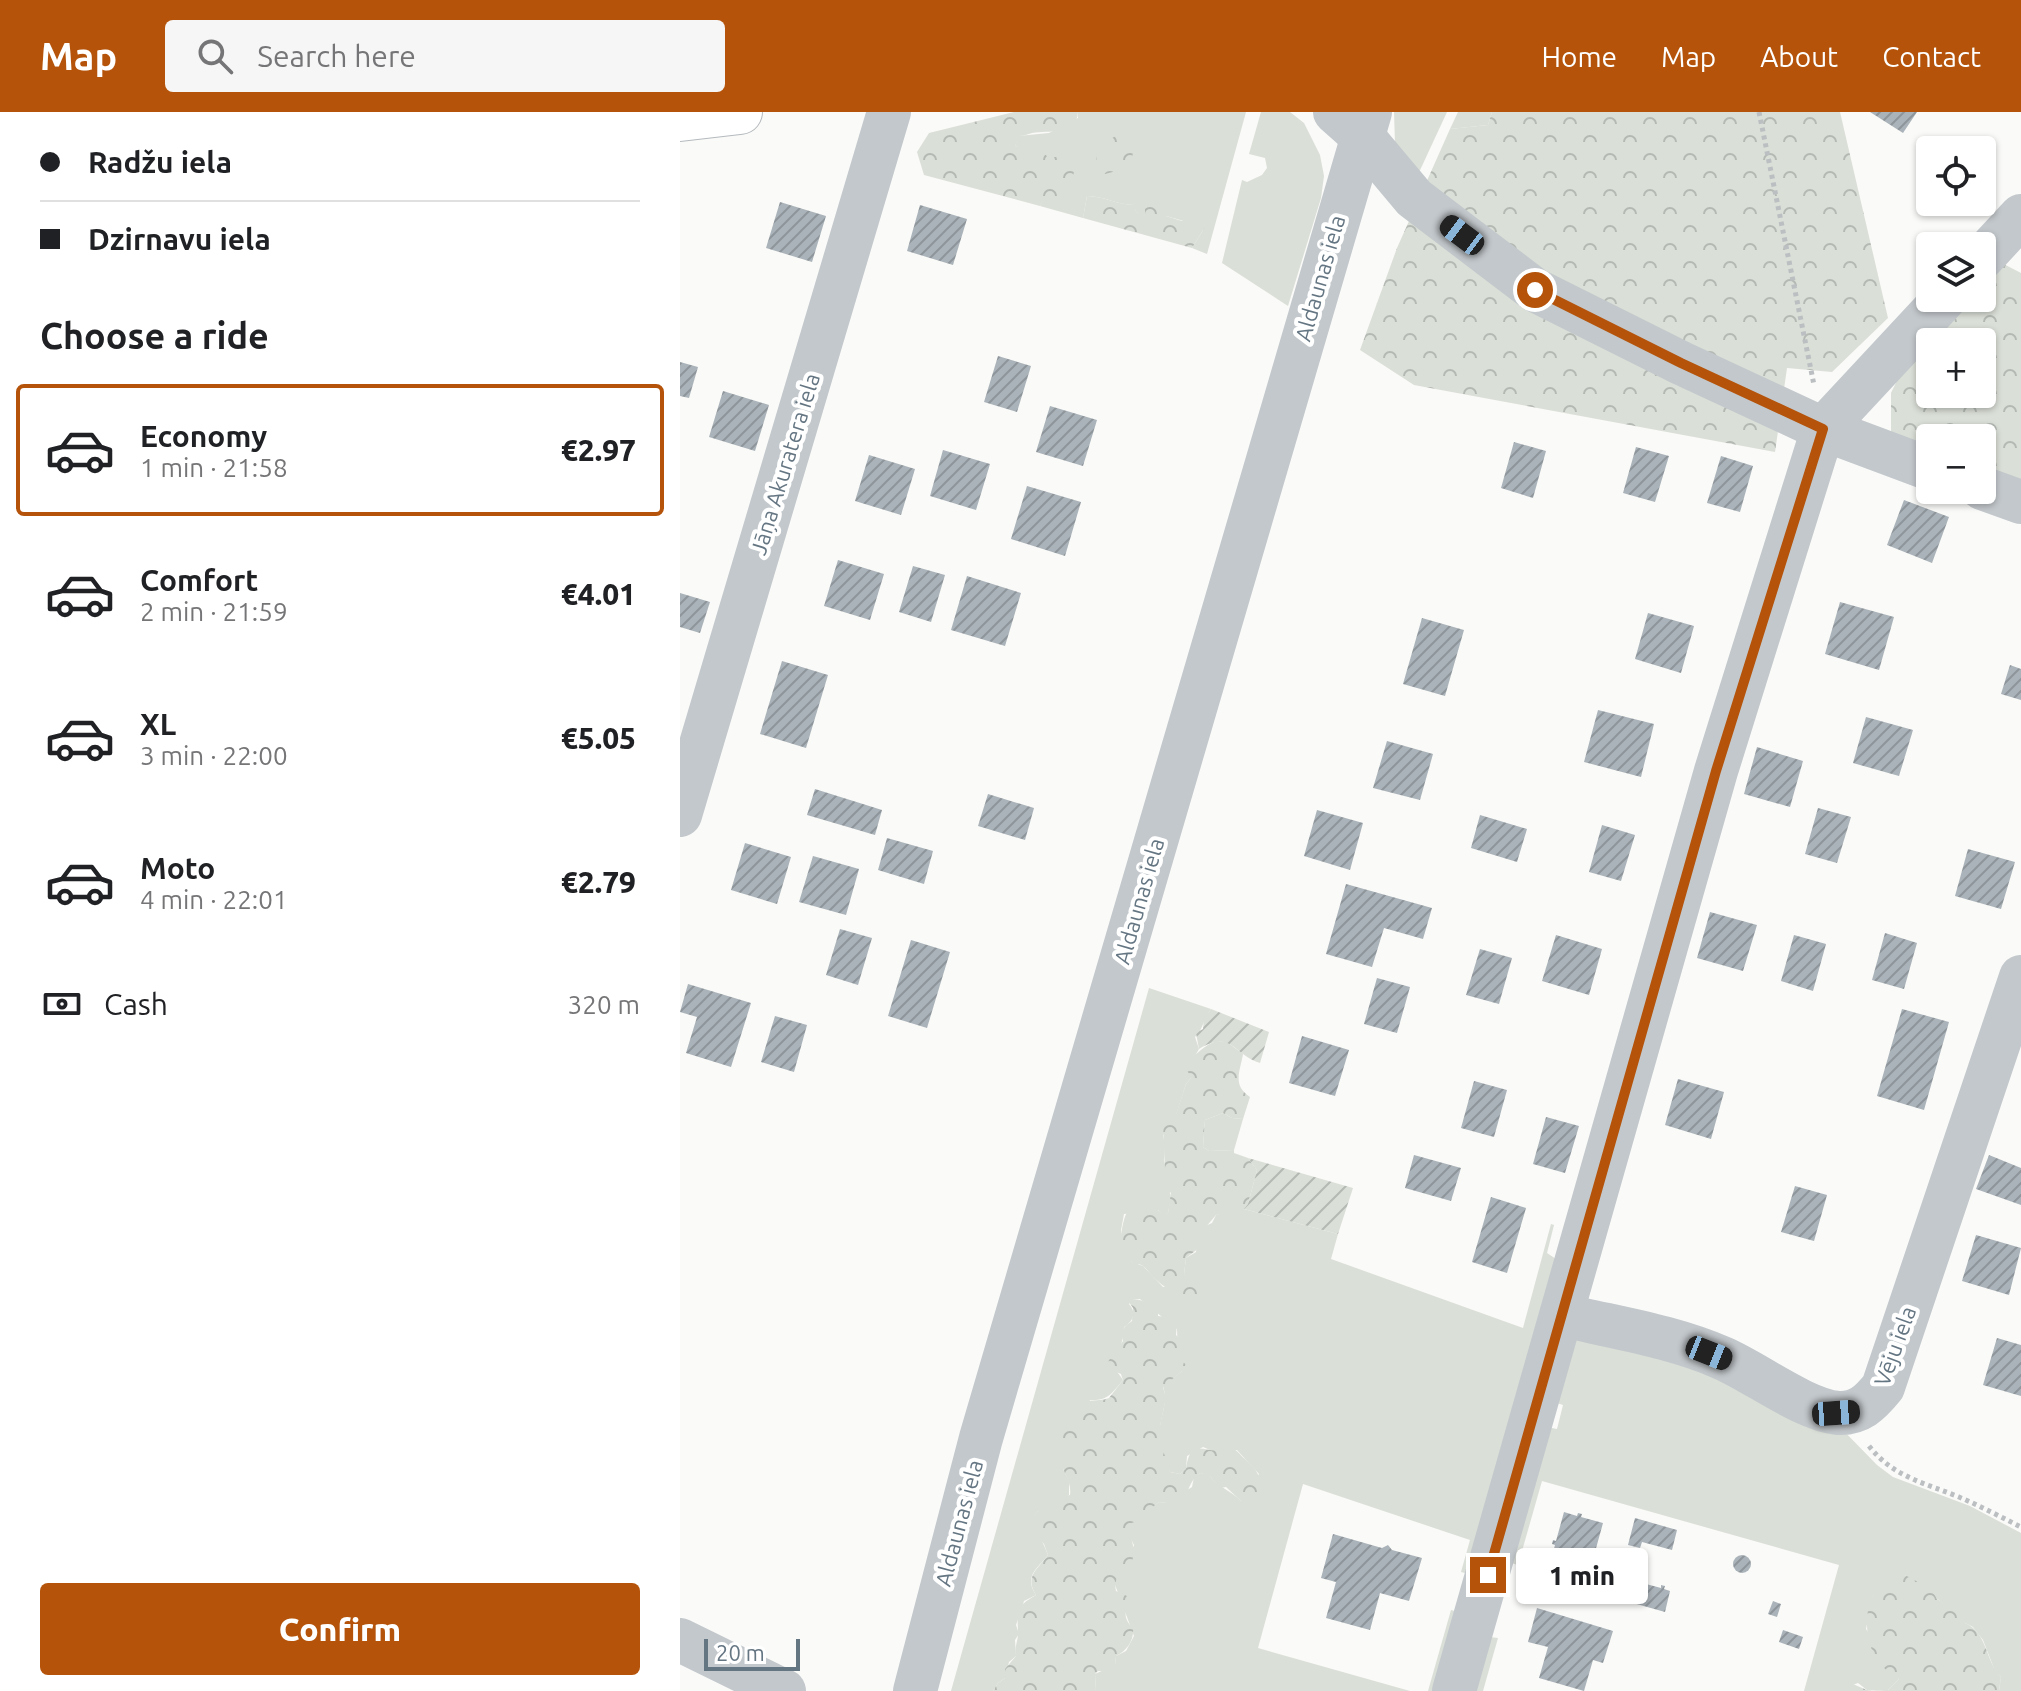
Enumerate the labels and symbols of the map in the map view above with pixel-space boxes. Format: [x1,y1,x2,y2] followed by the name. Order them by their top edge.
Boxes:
[1436,211,1488,259] car
[1290,212,1349,344] street label: Aldaunas iela
[1517,272,1553,308] route start
[745,370,824,558] street label: Jāņa Akuratera iela
[1109,835,1168,967] street label: Aldaunas iela
[1869,1303,1920,1389] street label: Vēju iela
[1682,1333,1736,1373] car
[1811,1399,1861,1427] car
[930,1457,987,1589] street label: Aldaunas iela
[1516,1547,1648,1603] callout: 1 min
[1470,1557,1506,1593] route end
[704,1635,800,1671] scale bar

